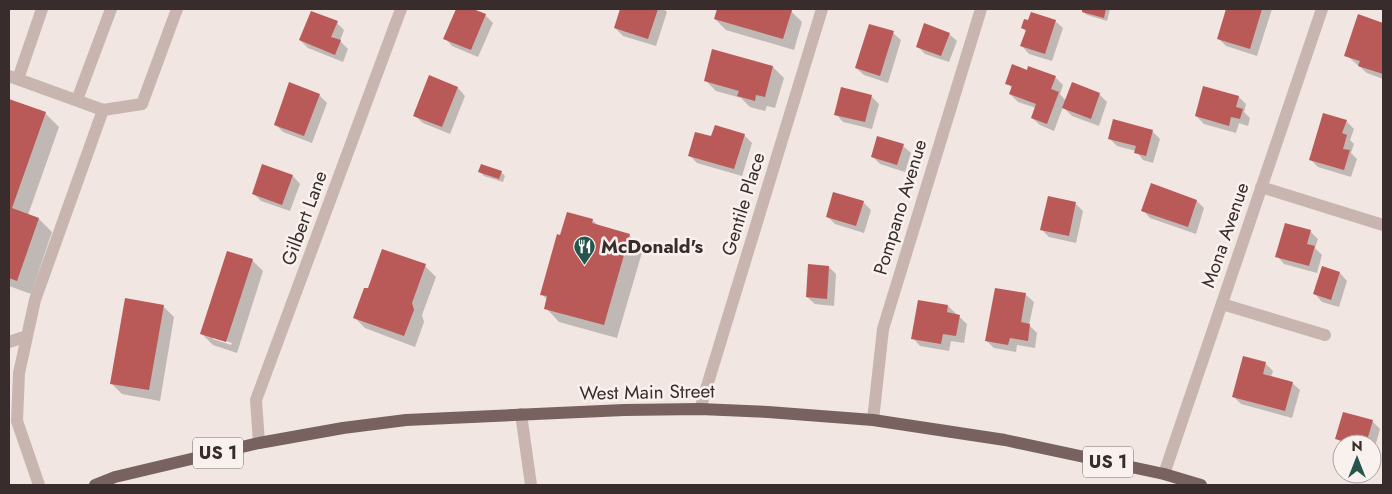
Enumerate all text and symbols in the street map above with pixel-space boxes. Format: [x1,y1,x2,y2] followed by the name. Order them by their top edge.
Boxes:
[867,136,933,278] street label: Pompano Avenue
[715,149,772,259] street label: Gentile Place
[274,167,334,269] street label: Gilbert Lane
[1194,179,1256,291] street label: Mona Avenue
[601,233,703,260] place label: McDonald's
[573,234,597,265] restaurant icon: McDonald's
[579,377,715,407] street label: West Main Street
[1332,434,1382,484] north arrow
[1351,436,1363,456] text: N
[193,438,243,468] road number: US 1
[1083,447,1133,478] road number: US 1

